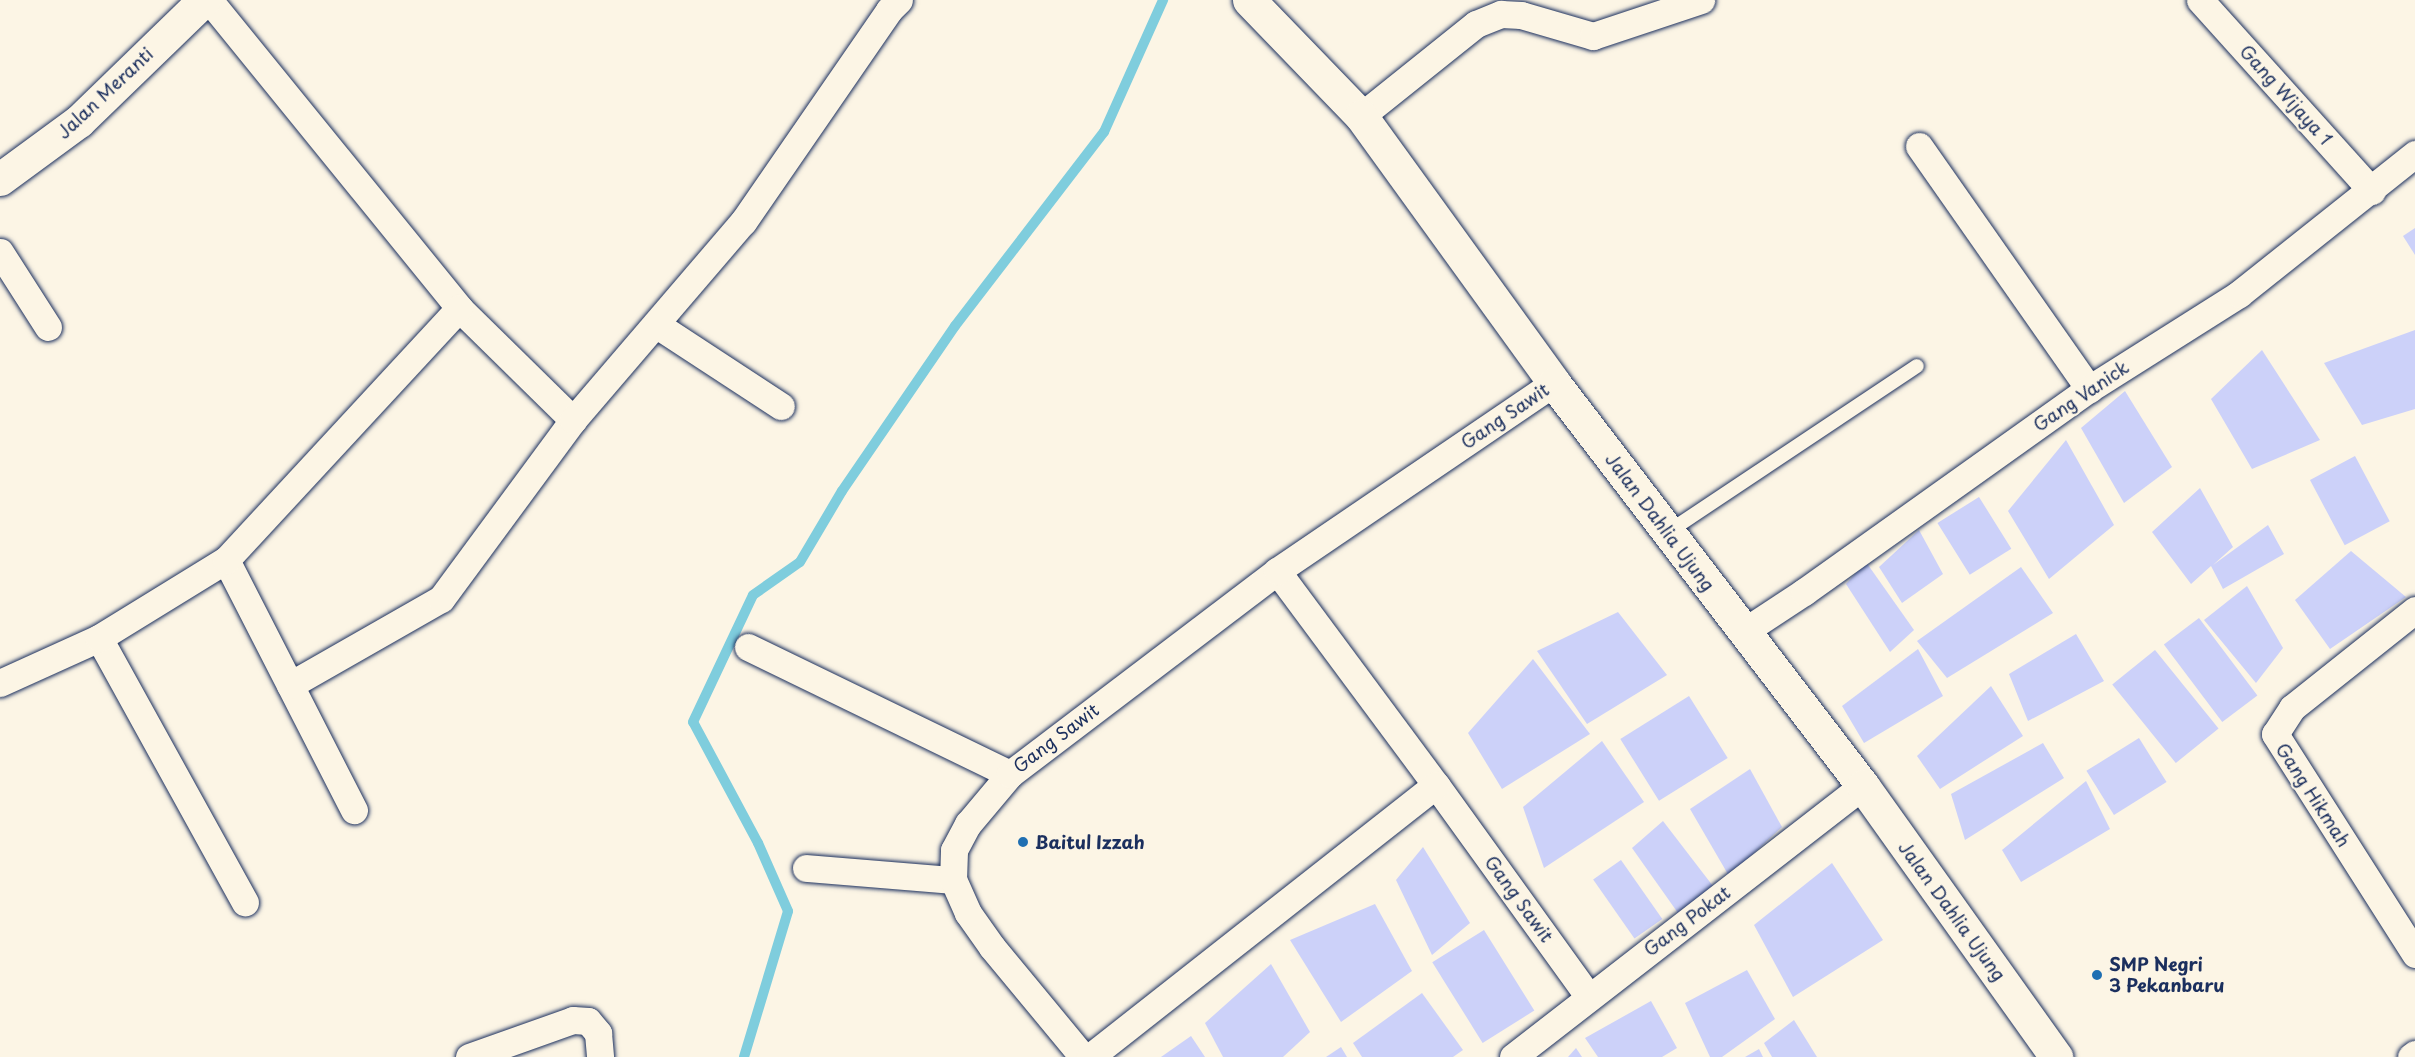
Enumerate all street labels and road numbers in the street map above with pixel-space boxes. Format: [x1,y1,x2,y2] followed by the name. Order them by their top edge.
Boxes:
[2235,40,2337,150] street label: Gang Wijaya 1
[53,43,157,143] street label: Jalan Meranti
[2029,356,2133,436] street label: Gang Vanick
[1457,379,1553,453] street label: Gang Sawit
[1600,448,1720,596] street label: Jalan Dahlia Ujung
[1009,699,1103,777] street label: Gang Sawit
[2271,739,2355,851] street label: Gang Hikmah
[1894,836,2010,986] street label: Jalan Dahlia Ujung
[1481,852,1557,946] street label: Gang Sawit
[1640,882,1734,960] street label: Gang Pokat

